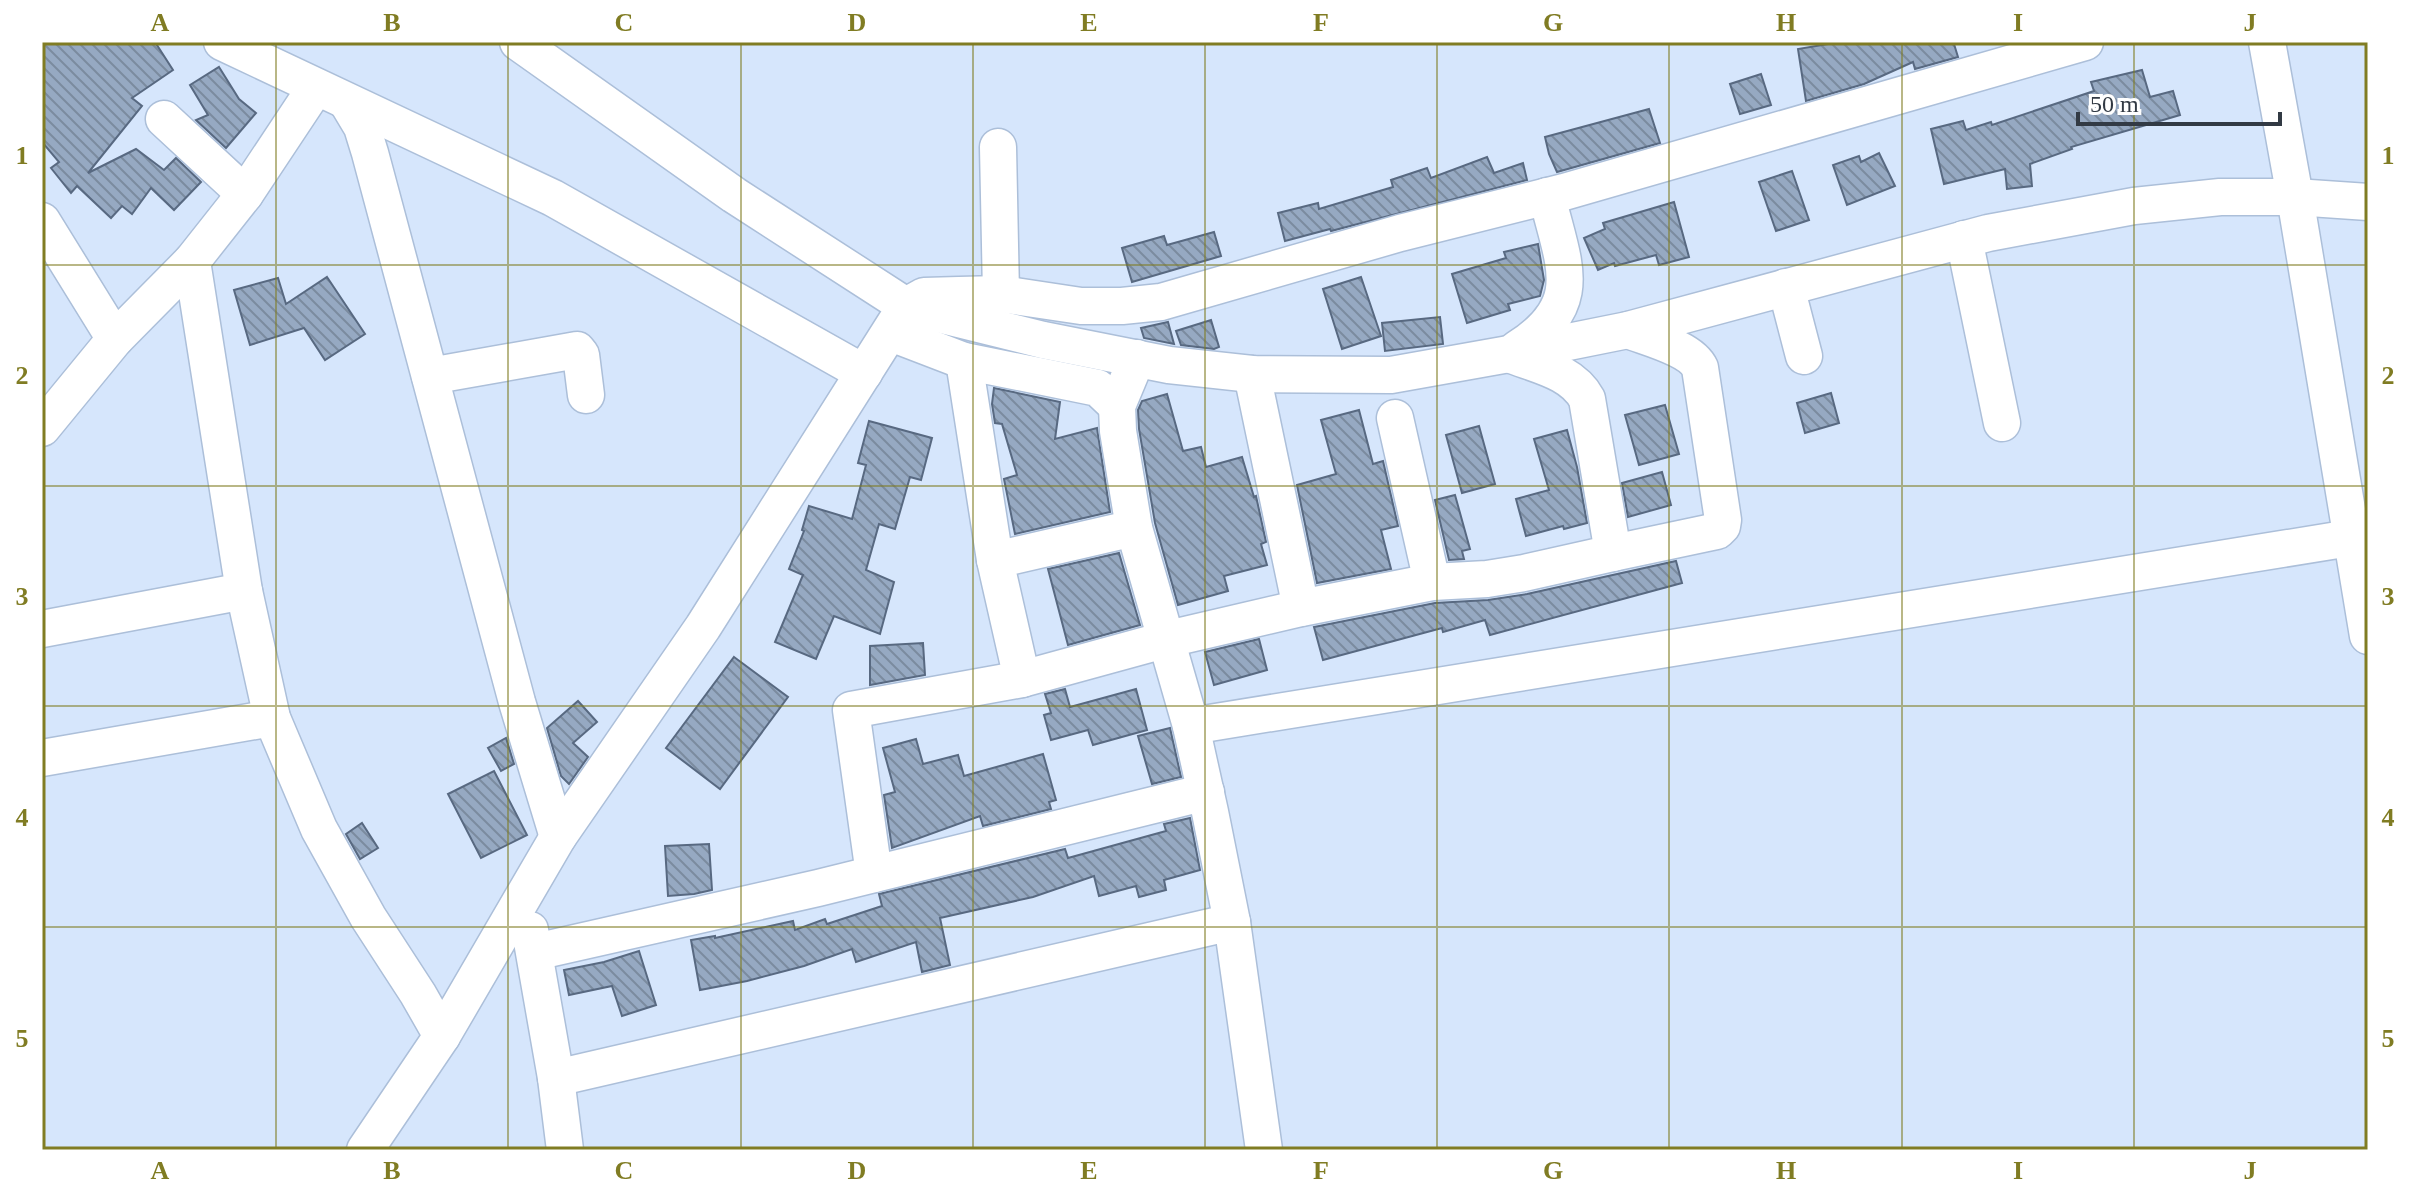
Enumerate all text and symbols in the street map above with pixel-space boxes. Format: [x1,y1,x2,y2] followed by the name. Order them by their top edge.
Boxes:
[151,8,170,37] text: A
[383,8,401,37] text: B
[615,8,633,37] text: C
[848,8,866,37] text: D
[1080,8,1098,37] text: E
[1313,8,1329,37] text: F
[1543,8,1563,37] text: G
[1776,8,1796,37] text: H
[2013,8,2023,37] text: I
[2244,8,2257,37] text: J
[2078,76,2280,126] scale bar
[2090,91,2139,117] text: 50 m
[16,141,29,170] text: 1
[2382,141,2395,170] text: 1
[16,361,29,390] text: 2
[2382,361,2395,390] text: 2
[16,582,29,611] text: 3
[2382,582,2395,611] text: 3
[16,803,29,832] text: 4
[2382,803,2395,832] text: 4
[16,1024,29,1053] text: 5
[2382,1024,2395,1053] text: 5
[151,1156,170,1185] text: A
[383,1156,401,1185] text: B
[615,1156,633,1185] text: C
[848,1156,866,1185] text: D
[1080,1156,1098,1185] text: E
[1313,1156,1329,1185] text: F
[1543,1156,1563,1185] text: G
[1776,1156,1796,1185] text: H
[2013,1156,2023,1185] text: I
[2244,1156,2257,1185] text: J

